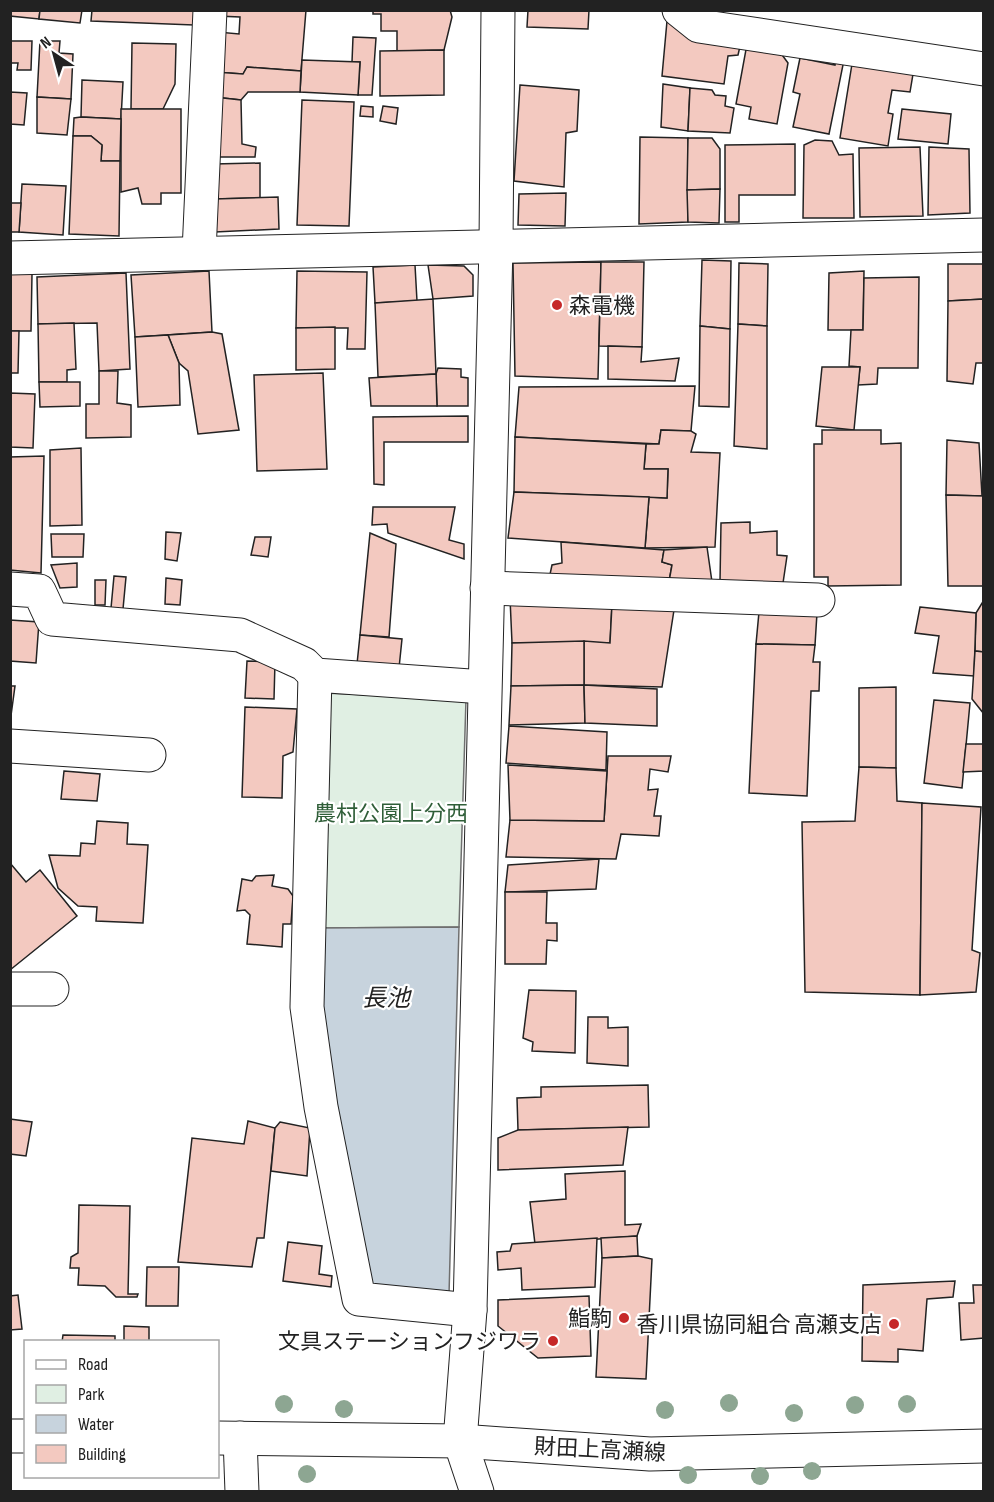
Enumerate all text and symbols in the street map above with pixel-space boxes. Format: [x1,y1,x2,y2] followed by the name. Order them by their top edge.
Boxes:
[24,24,84,84] north arrow
[37,33,55,53] text: N
[569,293,635,320] place label: 森電機
[550,298,564,312] marker: 森電機
[314,801,468,828] park label: 農村公園上分西
[362,984,412,1013] water label: 長池
[568,1306,612,1333] place label: 鮨駒
[617,1311,631,1325] marker: 鮨駒
[637,1312,882,1339] place label: 香川県協同組合 高瀬支店
[887,1317,901,1331] marker: 香川県協同組合 高瀬支店
[278,1329,541,1356] place label: 文具ステーションフジワラ
[546,1334,560,1348] marker: 文具ステーションフジワラ
[24,1340,219,1478] legend
[78,1354,108,1375] text: Road
[78,1384,104,1405] text: Park
[78,1414,114,1435] text: Water
[533,1434,667,1467] street label: 財田上高瀬線
[78,1444,126,1465] text: Building

